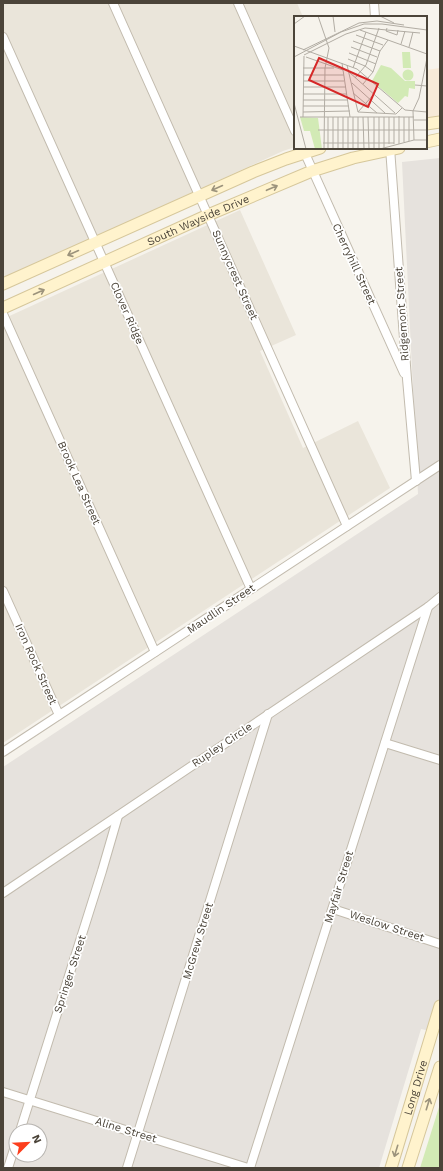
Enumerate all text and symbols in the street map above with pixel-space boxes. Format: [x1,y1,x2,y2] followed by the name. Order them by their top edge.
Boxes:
[294,16,427,149] inset map
[266,184,278,192] one-way arrow
[211,185,223,192] one-way arrow
[145,192,251,248] street label: South Wayside Drive
[329,221,379,307] street label: Cherryhill Street
[209,228,261,322] street label: Sunnycrest Street
[67,250,79,257] one-way arrow
[392,266,412,362] street label: Ridgemont Street
[107,280,147,346] street label: Clover Ridge
[32,288,44,295] one-way arrow
[55,439,103,527] street label: Brook Lea Street
[185,581,258,637] street label: Maudlin Street
[12,621,60,707] street label: Iron Rock Street
[189,720,255,770] street label: Rupley Circle
[322,849,356,925] street label: Mayfair Street
[180,901,216,981] street label: McGrew Street
[348,908,426,944] street label: Weslow Street
[51,933,89,1015] street label: Springer Street
[401,1058,430,1117] street label: Long Drive
[425,1098,432,1111] one-way arrow
[94,1114,159,1146] street label: Aline Street
[8,1123,48,1163] north arrow
[29,1133,44,1146] text: N
[392,1144,399,1157] one-way arrow

